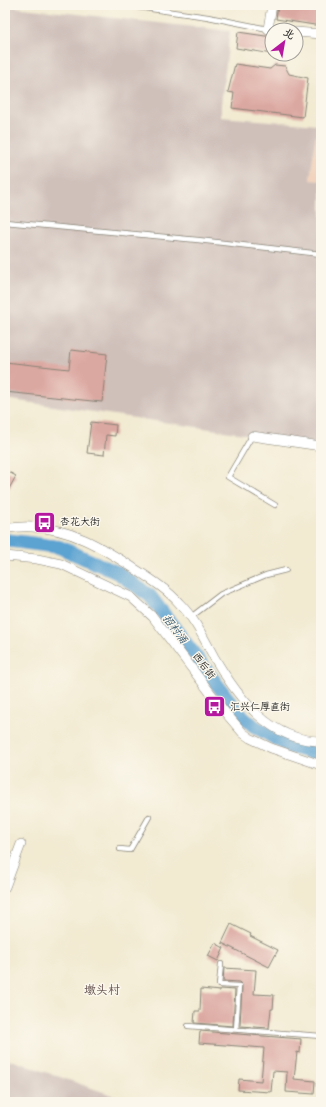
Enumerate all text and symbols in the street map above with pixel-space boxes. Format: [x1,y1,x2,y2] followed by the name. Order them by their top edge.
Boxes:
[264,22,304,62] north arrow
[281,25,297,42] text: 北
[31,509,57,535] bus stop icon: 杏花大街
[60,516,100,528] place label: 杏花大街
[160,612,191,647] water label: 招村涌
[190,650,218,682] street label: 西后街
[202,694,228,720] bus stop icon: 汇兴仁厚直街
[230,701,290,713] place label: 汇兴仁厚直街
[84,983,120,998] district label: 墩头村

